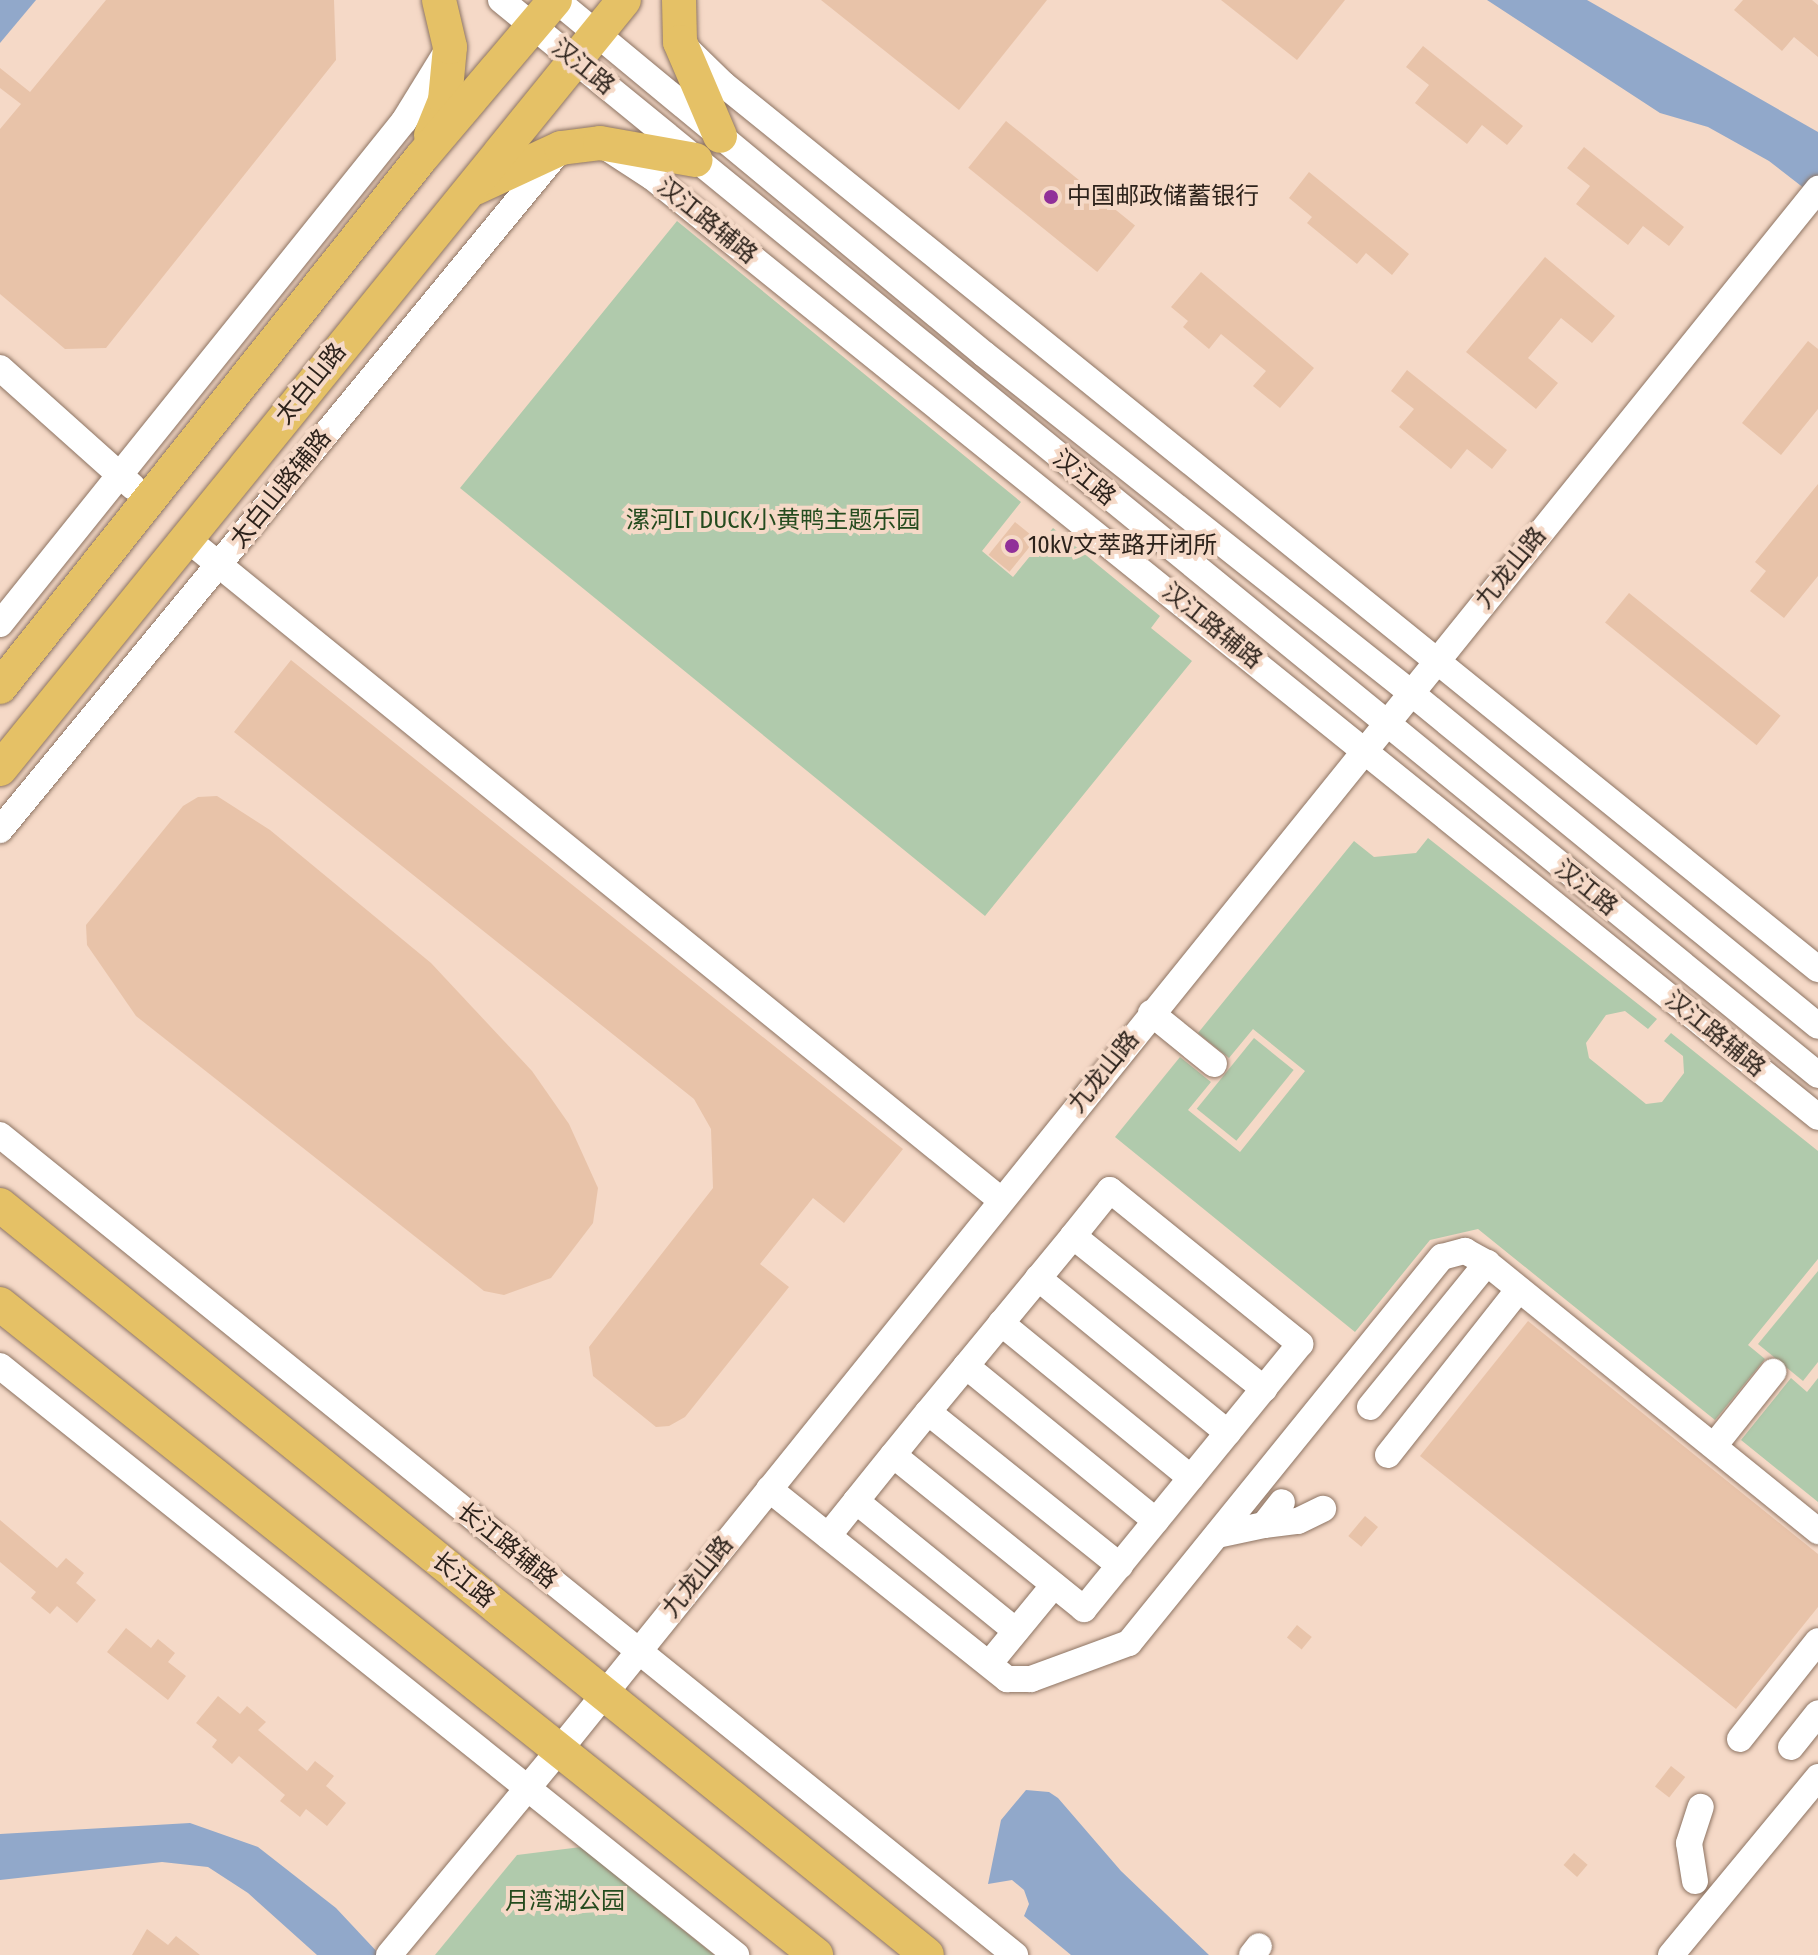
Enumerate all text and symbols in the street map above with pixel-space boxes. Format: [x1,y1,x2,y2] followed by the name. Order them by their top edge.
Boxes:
[546,33,620,101] street label: 汉江路
[651,172,763,270] street label: 汉江路辅路
[1067,183,1259,211] place label: 中国邮政储蓄银行
[1042,188,1060,206] marker: 中国邮政储蓄银行
[270,338,352,430] street label: 太白山路
[224,424,338,554] street label: 太白山路辅路
[1047,444,1121,512] street label: 汉江路
[626,507,920,535] park label: 漯河LT DUCK小黄鸭主题乐园
[1470,522,1552,614] street label: 九龙山路
[1028,532,1217,560] place label: 10kV文萃路开闭所
[1003,537,1021,555] marker: 10kV文萃路开闭所
[1156,577,1268,675] street label: 汉江路辅路
[1549,854,1623,922] street label: 汉江路
[1659,985,1771,1083] street label: 汉江路辅路
[1063,1026,1145,1118] street label: 九龙山路
[451,1497,563,1595] street label: 长江路辅路
[657,1531,739,1623] street label: 九龙山路
[426,1546,500,1614] street label: 长江路
[505,1888,625,1916] park label: 月湾湖公园

